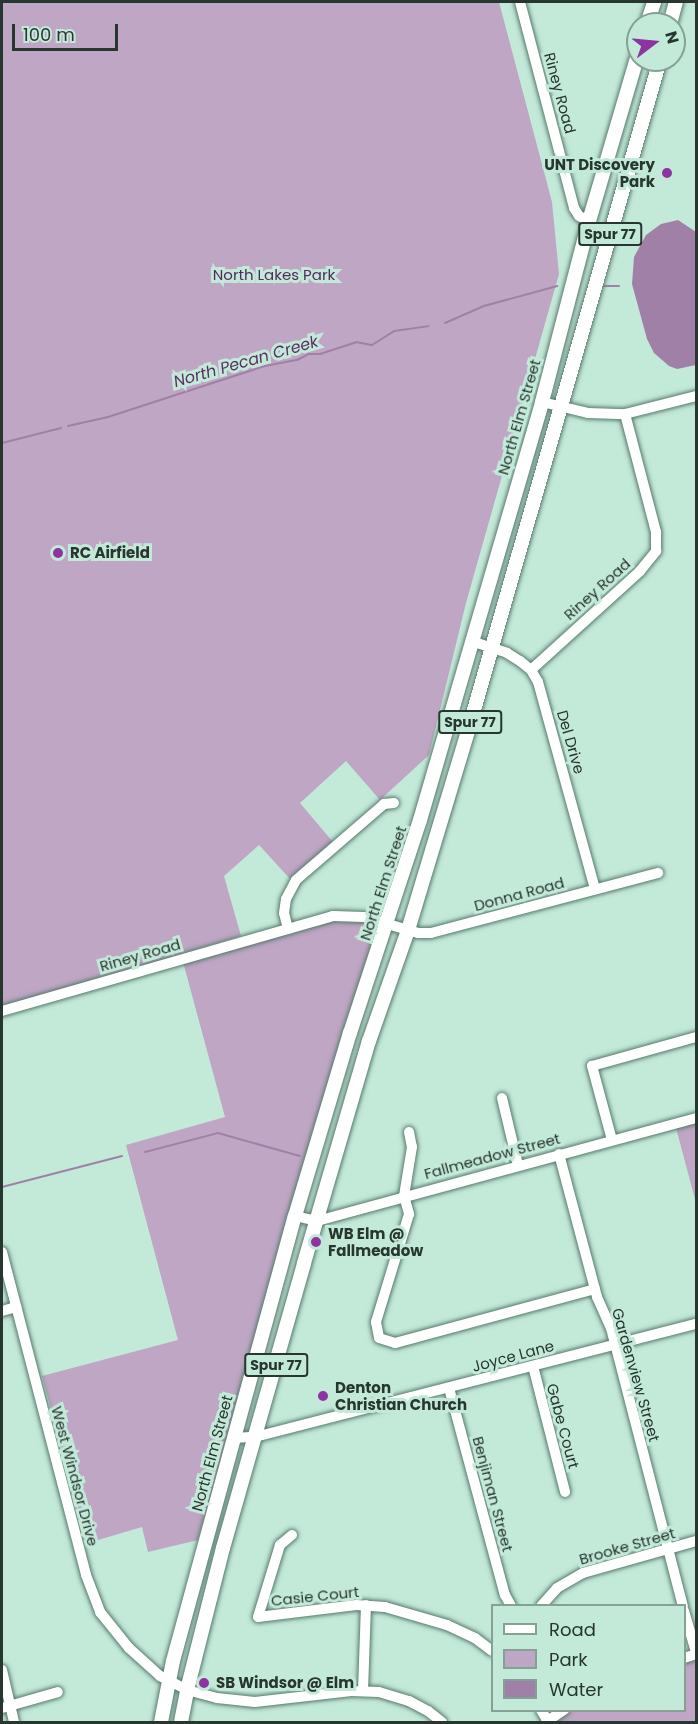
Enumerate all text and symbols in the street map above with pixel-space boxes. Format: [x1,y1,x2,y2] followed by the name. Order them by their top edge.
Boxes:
[15,12,122,50] scale bar
[626,12,686,72] north arrow
[23,22,75,47] text: 100 m
[659,28,685,46] text: N
[541,51,579,135] street label: Riney Road
[544,155,655,190] place label: UNT Discovery Park
[660,166,674,180] marker: UNT Discovery Park
[577,223,643,245] road number: Spur 77
[213,266,335,284] park label: North Lakes Park
[172,332,320,392] water label: North Pecan Creek
[494,357,544,477] street label: North Elm Street
[70,544,150,562] place label: RC Airfield
[51,546,65,560] marker: RC Airfield
[560,554,634,624] street label: Riney Road
[553,708,589,776] street label: Del Drive
[437,711,503,733] road number: Spur 77
[356,823,410,943] street label: North Elm Street
[472,873,566,915] street label: Donna Road
[98,935,182,975] street label: Riney Road
[422,1129,562,1183] street label: Fallmeadow Street
[328,1224,423,1259] place label: WB Elm @ Fallmeadow
[309,1235,323,1249] marker: WB Elm @ Fallmeadow
[608,1306,664,1444] street label: Gardenview Street
[470,1336,556,1376] street label: Joyce Lane
[243,1354,309,1376] road number: Spur 77
[335,1378,467,1413] place label: Denton Christian Church
[543,1382,583,1470] street label: Gabe Court
[316,1389,330,1403] marker: Denton Christian Church
[188,1393,236,1513] street label: North Elm Street
[48,1404,102,1548] street label: West Windsor Drive
[469,1434,517,1554] street label: Benjiman Street
[577,1524,677,1568] street label: Brooke Street
[270,1582,360,1610] street label: Casie Court
[491,1604,686,1712] legend
[549,1617,596,1642] text: Road
[549,1647,588,1672] text: Park
[216,1674,354,1692] place label: SB Windsor @ Elm
[197,1676,211,1690] marker: SB Windsor @ Elm
[549,1677,603,1702] text: Water

